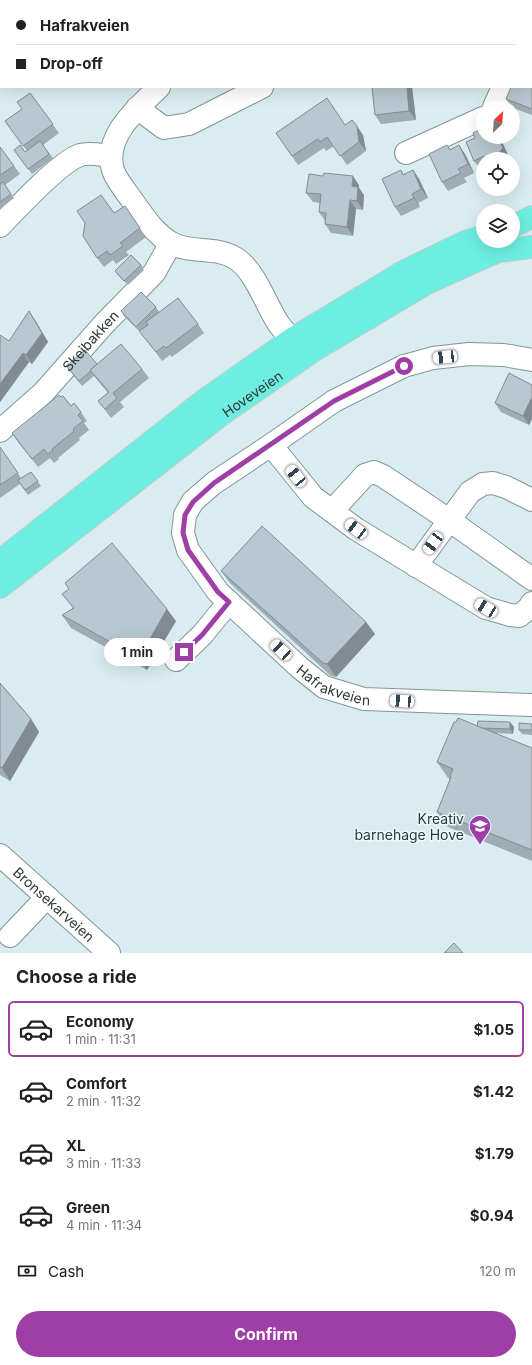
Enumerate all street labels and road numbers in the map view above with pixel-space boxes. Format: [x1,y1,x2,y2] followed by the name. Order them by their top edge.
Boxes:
[58,306,122,374] street label: Skeibakken
[219,366,286,420] street label: Hoveveien
[294,660,370,708] street label: Hafrakveien
[10,863,98,945] street label: Bronsekarveien

